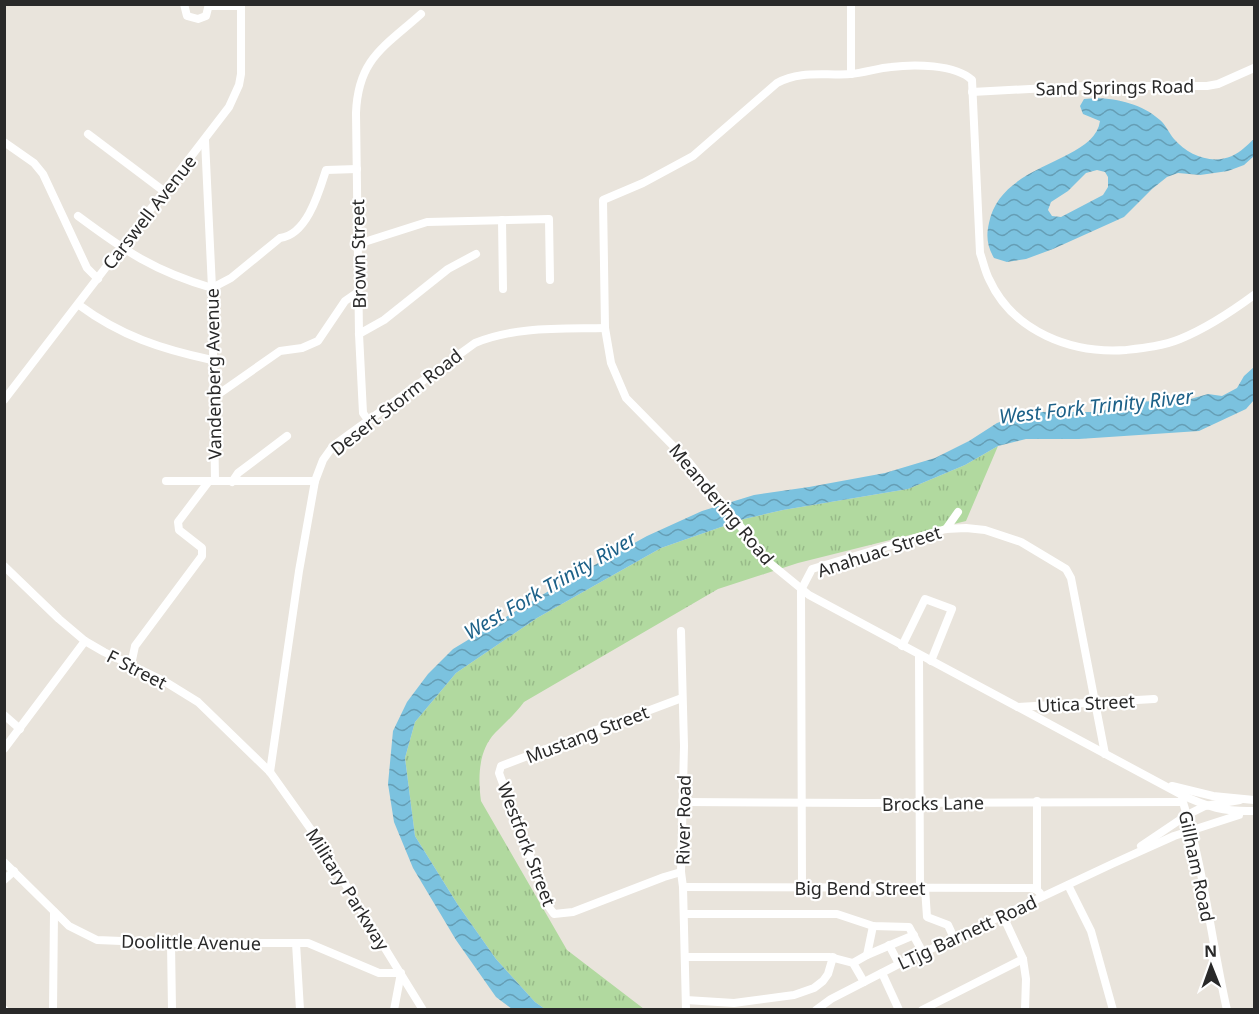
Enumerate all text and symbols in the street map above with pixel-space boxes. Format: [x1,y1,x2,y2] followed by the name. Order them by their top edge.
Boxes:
[1035,74,1195,100] street label: Sand Springs Road
[97,150,201,274] street label: Carswell Avenue
[345,199,371,309] street label: Brown Street
[200,288,226,460] street label: Vandenberg Avenue
[326,343,466,461] street label: Desert Storm Road
[998,382,1195,430] water label: West Fork Trinity River
[664,438,780,570] street label: Meandering Road
[814,520,944,582] street label: Anahuac Street
[459,524,642,645] water label: West Fork Trinity River
[103,644,172,695] street label: F Street
[1036,688,1136,718] street label: Utica Street
[522,699,652,768] street label: Mustang Street
[670,775,696,865] street label: River Road
[492,779,562,910] street label: Westfork Street
[882,790,984,816] street label: Brocks Lane
[1174,808,1220,924] street label: Gillham Road
[301,823,396,955] street label: Military Parkway
[794,876,926,900] street label: Big Bend Street
[894,889,1040,975] street label: LTjg Barnett Road
[121,929,261,955] street label: Doolittle Avenue
[1181,936,1241,996] north arrow
[1204,940,1217,962] text: N

